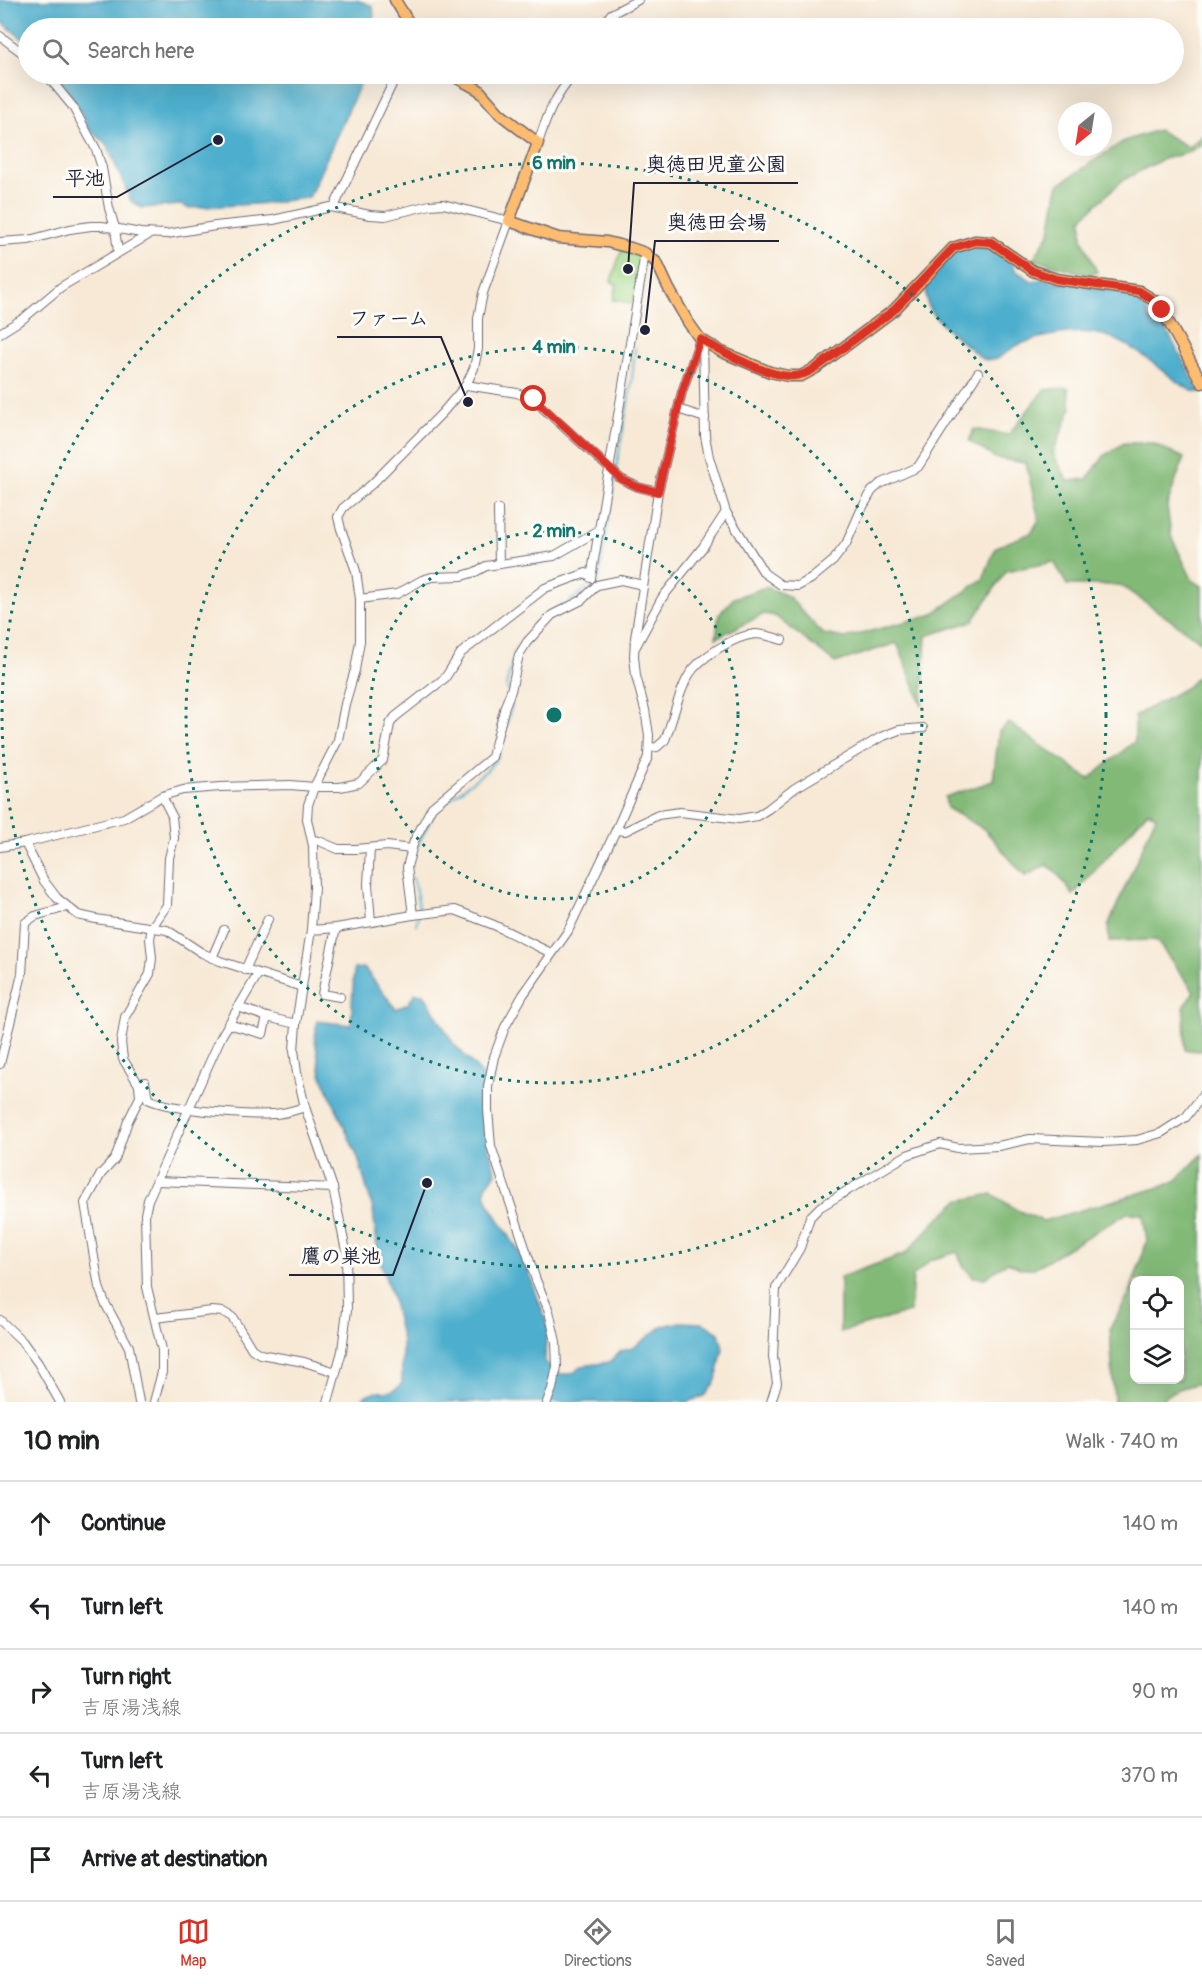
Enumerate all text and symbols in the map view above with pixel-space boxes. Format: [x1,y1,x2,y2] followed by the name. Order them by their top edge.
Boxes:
[18,18,1184,84] search box
[39,35,72,68] icon: search
[87,37,194,65] text: Search here
[1058,102,1112,156] north arrow
[634,145,798,183] callout: 奥徳田児童公園
[532,152,576,175] text: 6 min
[646,152,786,177] text: 奥徳田児童公園
[53,159,117,197] callout: 平池
[65,166,105,191] text: 平池
[655,203,779,241] callout: 奥徳田会場
[667,210,767,235] text: 奥徳田会場
[1148,296,1174,322] route end
[337,299,441,337] callout: ファーム
[349,306,429,331] text: ファーム
[532,336,576,359] text: 4 min
[520,385,546,411] route start
[532,520,576,543] text: 2 min
[544,705,564,725] centre of rings
[289,1237,393,1275] callout: 鷹の巣池
[301,1244,381,1269] text: 鷹の巣池
[1130,1276,1184,1384] map controls
[1130,1276,1184,1330] button: locate
[1130,1330,1184,1384] button: layers
[24,1425,100,1457] text: 10 min
[1065,1429,1178,1454] text: Walk · 740 m
[24,1507,57,1540] icon: ahead
[81,1509,165,1537] text: Continue
[1123,1511,1178,1536] text: 140 m
[24,1591,57,1624] icon: left
[81,1593,163,1621] text: Turn left
[1123,1595,1178,1620] text: 140 m
[81,1663,171,1691] text: Turn right
[24,1675,57,1708] icon: right
[1132,1679,1178,1704] text: 90 m
[81,1695,181,1720] text: 吉原湯浅線
[81,1747,163,1775] text: Turn left
[24,1759,57,1792] icon: left
[1121,1763,1178,1788] text: 370 m
[81,1779,181,1804] text: 吉原湯浅線
[24,1843,57,1876] icon: arrive
[81,1845,267,1873] text: Arrive at destination
[177,1915,210,1971] tab: Map
[564,1915,632,1971] tab: Directions
[985,1915,1025,1971] tab: Saved

